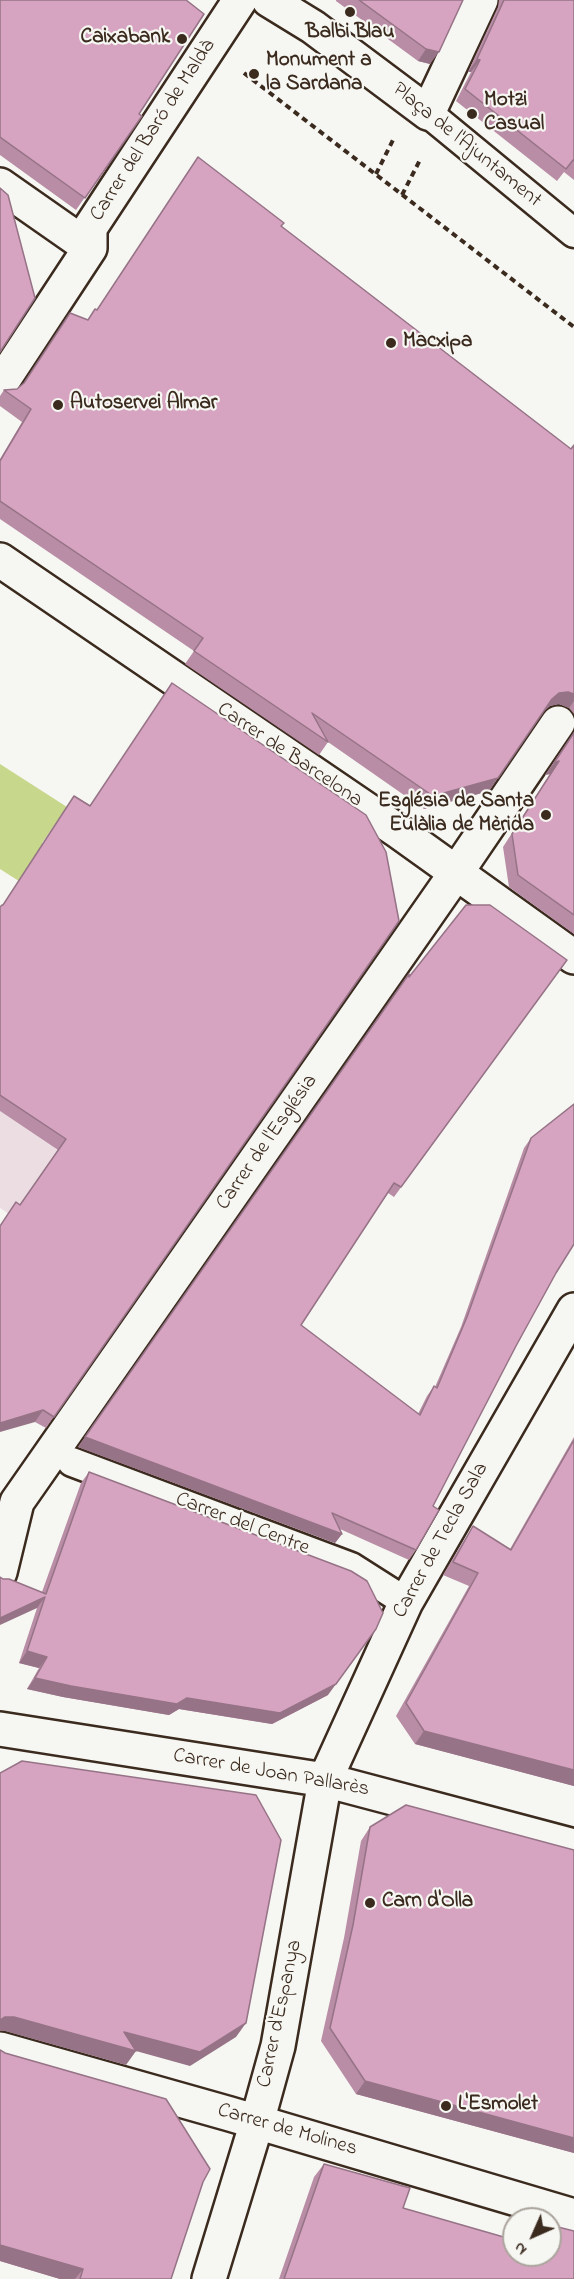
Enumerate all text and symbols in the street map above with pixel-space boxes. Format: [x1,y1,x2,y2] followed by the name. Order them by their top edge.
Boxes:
[343,5,357,19] marker: Balbi Blau
[306,21,394,47] place label: Balbi Blau
[81,26,170,52] place label: Caixabank
[175,32,189,46] marker: Caixabank
[86,35,222,227] street label: Carrer del Baró de Maldà
[266,49,372,99] place label: Monument a la Sardana
[247,67,261,81] marker: Monument a la Sardana
[386,78,546,214] street label: Plaça de l'Ajuntament
[484,89,544,139] place label: Motzi Casual
[465,107,479,121] marker: Motzi Casual
[403,330,472,356] place label: Macxipa
[384,336,398,350] marker: Macxipa
[70,392,217,418] place label: Autoservei Almar
[51,398,65,412] marker: Autoservei Almar
[211,698,367,814] street label: Carrer de Barcelona
[378,790,534,840] place label: Església de Santa Eulàlia de Mèrida
[539,808,553,822] marker: Església de Santa Eulàlia de Mèrida
[212,1070,324,1216] street label: Carrer de l'Església
[389,1459,495,1623] street label: Carrer de Tecla Sala
[172,1488,312,1562] street label: Carrer del Centre
[171,1744,371,1804] street label: Carrer de Joan Pallarès
[382,1890,473,1916] place label: Carn d'Olla
[363,1896,377,1910] marker: Carn d'Olla
[253,1938,309,2090] street label: Carrer d'Espanya
[458,2093,538,2119] place label: L'Esmolet
[214,2099,360,2163] street label: Carrer de Molines
[439,2099,453,2113] marker: L'Esmolet
[502,2207,562,2267] north arrow
[508,2236,533,2261] text: N

